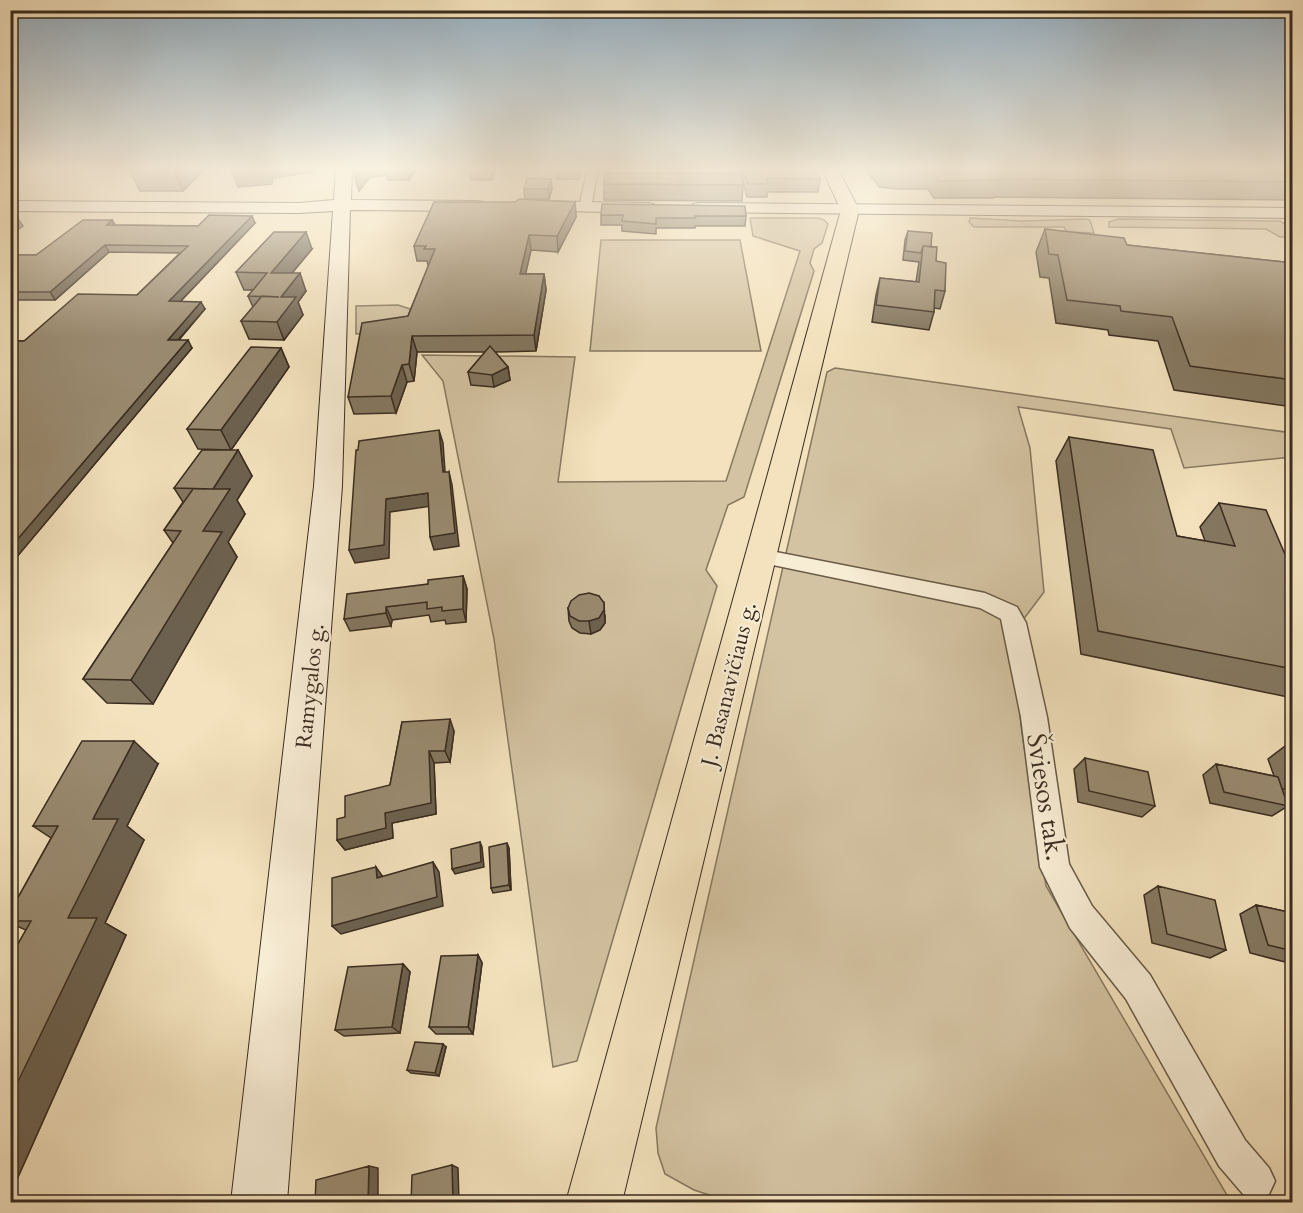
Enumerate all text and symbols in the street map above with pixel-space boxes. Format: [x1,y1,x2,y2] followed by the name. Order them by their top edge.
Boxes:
[693,599,764,773] street label: J. Basanavičiaus g.
[289,622,331,750] street label: Ramygalos g.
[1017,731,1074,863] street label: Šviesos tak.

